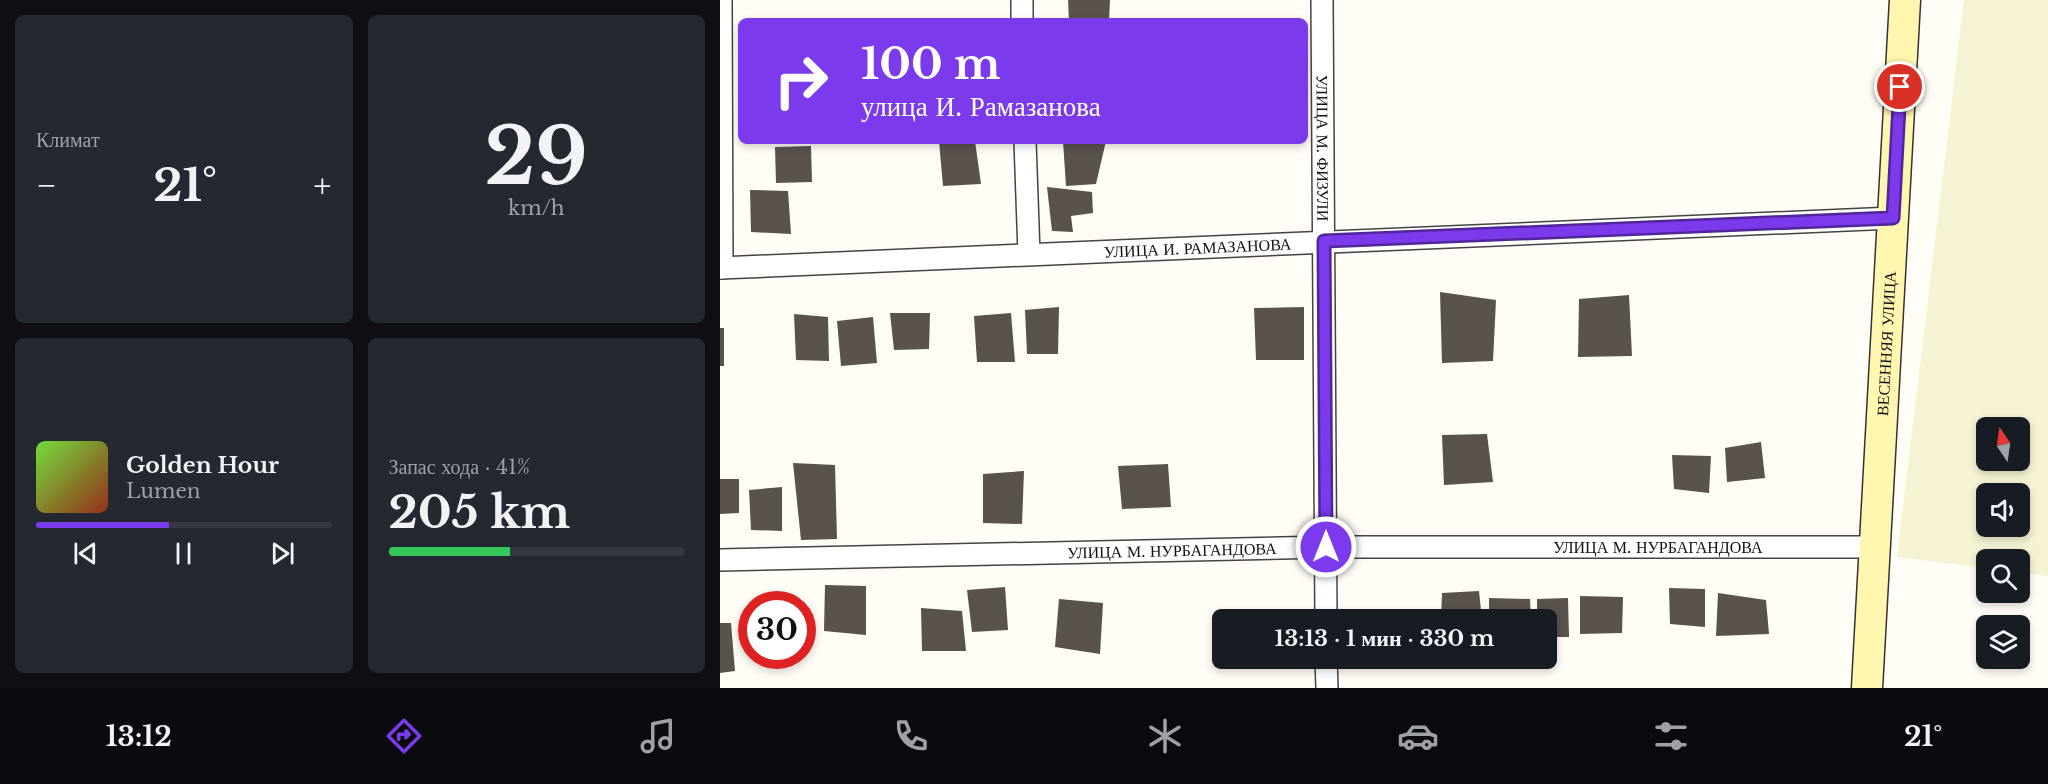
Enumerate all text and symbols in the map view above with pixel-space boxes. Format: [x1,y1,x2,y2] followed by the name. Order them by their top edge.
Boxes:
[861,38,1000,90] text: 100 m
[762,42,840,120] icon: right
[1874,61,1925,112] pin
[1883,70,1916,103] icon: arrive
[1312,75,1333,222] street label: УЛИЦА М. ФИЗУЛИ
[861,90,1101,123] text: улица И. Рамазанова
[485,108,588,205] text: 29
[36,128,100,152] text: Климат
[153,157,217,213] text: 21°
[36,165,57,206] text: −
[313,165,331,206] text: +
[508,196,565,220] text: km/h
[1103,234,1292,262] street label: УЛИЦА И. РАМАЗАНОВА
[1872,270,1900,416] street label: ВЕСЕННЯЯ УЛИЦА
[1976,417,2030,471] north arrow
[1976,417,2030,669] map controls
[126,452,279,479] text: Golden Hour
[389,455,530,479] text: Запас хода · 41%
[126,479,201,503] text: Lumen
[1976,483,2030,537] button: sound
[389,484,570,540] text: 205 km
[1294,515,1358,579] position arrow
[69,537,102,570] icon: previous
[167,537,200,570] icon: pause
[266,537,299,570] icon: next
[1553,537,1763,557] street label: УЛИЦА М. НУРБАГАНДОВА
[1067,538,1277,563] street label: УЛИЦА М. НУРБАГАНДОВА
[1976,549,2030,603] button: search
[738,591,816,669] speed limit sign: 30
[1976,615,2030,669] button: layers
[1275,625,1494,652] text: 13:13 · 1 мин · 330 m
[383,715,425,757] icon: directions
[637,715,679,757] icon: music
[890,715,932,757] icon: phone
[1144,715,1186,757] icon: climate
[1397,715,1439,757] icon: car
[1650,715,1692,757] icon: filters
[106,720,172,753] text: 13:12
[1904,720,1942,753] text: 21°

